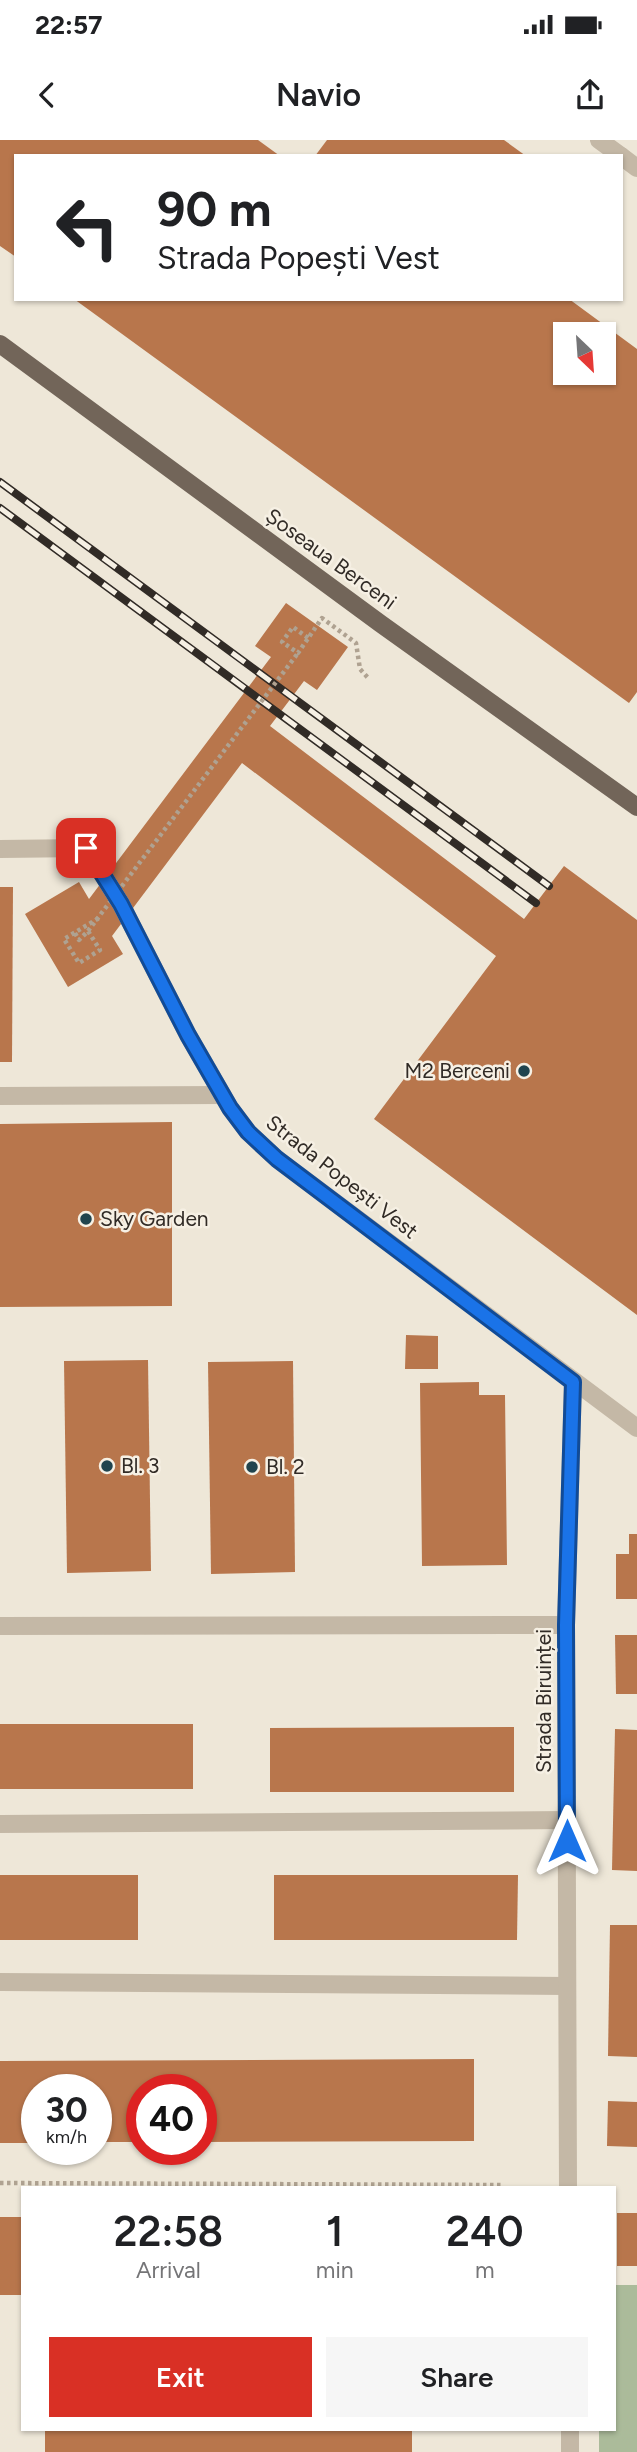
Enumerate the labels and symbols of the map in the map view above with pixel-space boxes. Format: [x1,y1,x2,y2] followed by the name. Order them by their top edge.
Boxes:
[553,322,616,385] north arrow
[261,503,402,614] street label: Șoseaua Berceni
[56,818,116,878] pin
[404,1058,510,1083] place label: M2 Berceni
[516,1063,532,1079] marker: M2 Berceni
[261,1110,423,1244] street label: Strada Popești Vest
[100,1206,209,1231] place label: Sky Garden
[78,1211,94,1227] marker: Sky Garden
[121,1453,159,1478] place label: Bl. 3
[266,1454,305,1479] place label: Bl. 2
[99,1458,115,1474] marker: Bl. 3
[244,1459,260,1475] marker: Bl. 2
[531,1629,556,1773] street label: Strada Biruinței
[530,1804,604,1878] position arrow
[126,2074,217,2165] speed limit sign: 40

